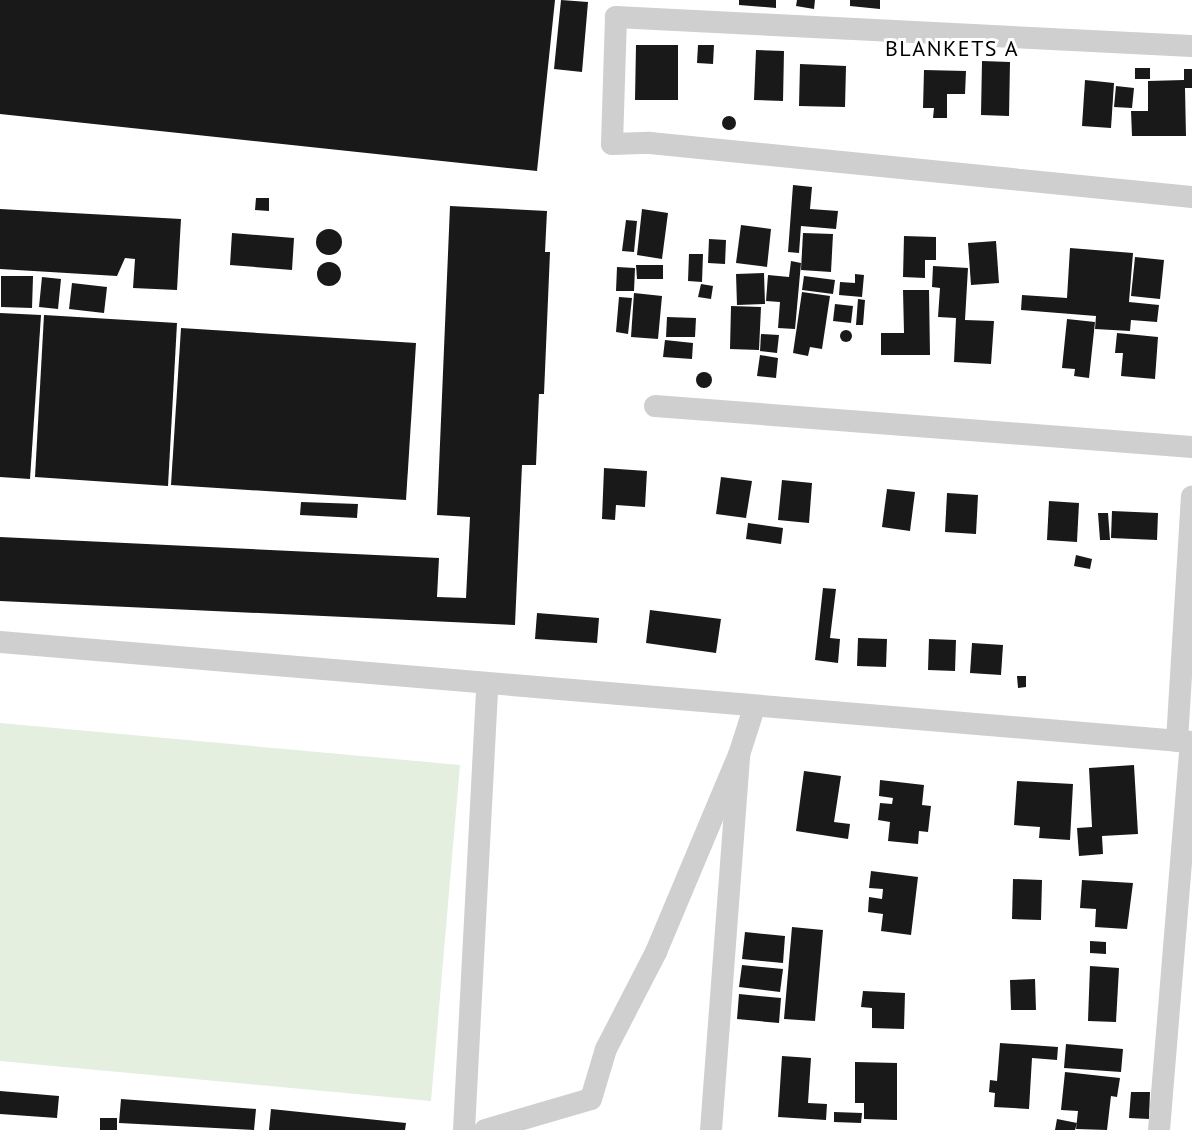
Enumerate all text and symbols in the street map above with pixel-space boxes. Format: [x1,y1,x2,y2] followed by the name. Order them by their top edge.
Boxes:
[885,36,1019,62] district label: BLANKETS A

